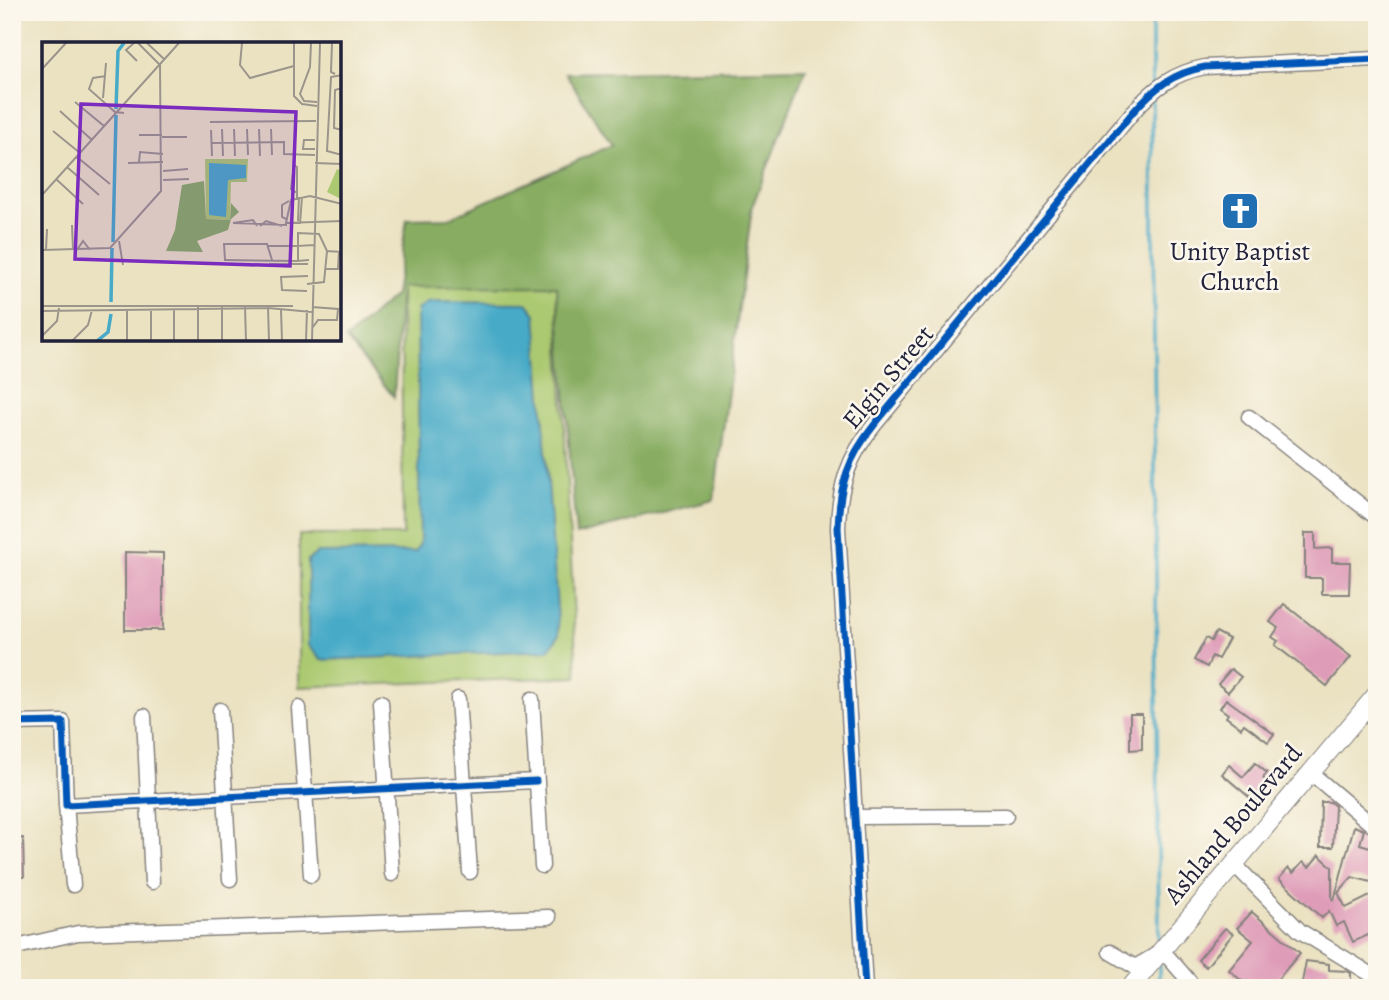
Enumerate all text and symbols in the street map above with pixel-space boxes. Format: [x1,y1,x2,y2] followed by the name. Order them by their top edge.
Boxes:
[42,42,341,341] inset map
[1219,190,1261,232] church icon: Unity Baptist Church
[1170,234,1311,299] place label: Unity Baptist Church
[834,317,942,436] street label: Elgin Street
[1155,737,1310,912] street label: Ashland Boulevard

